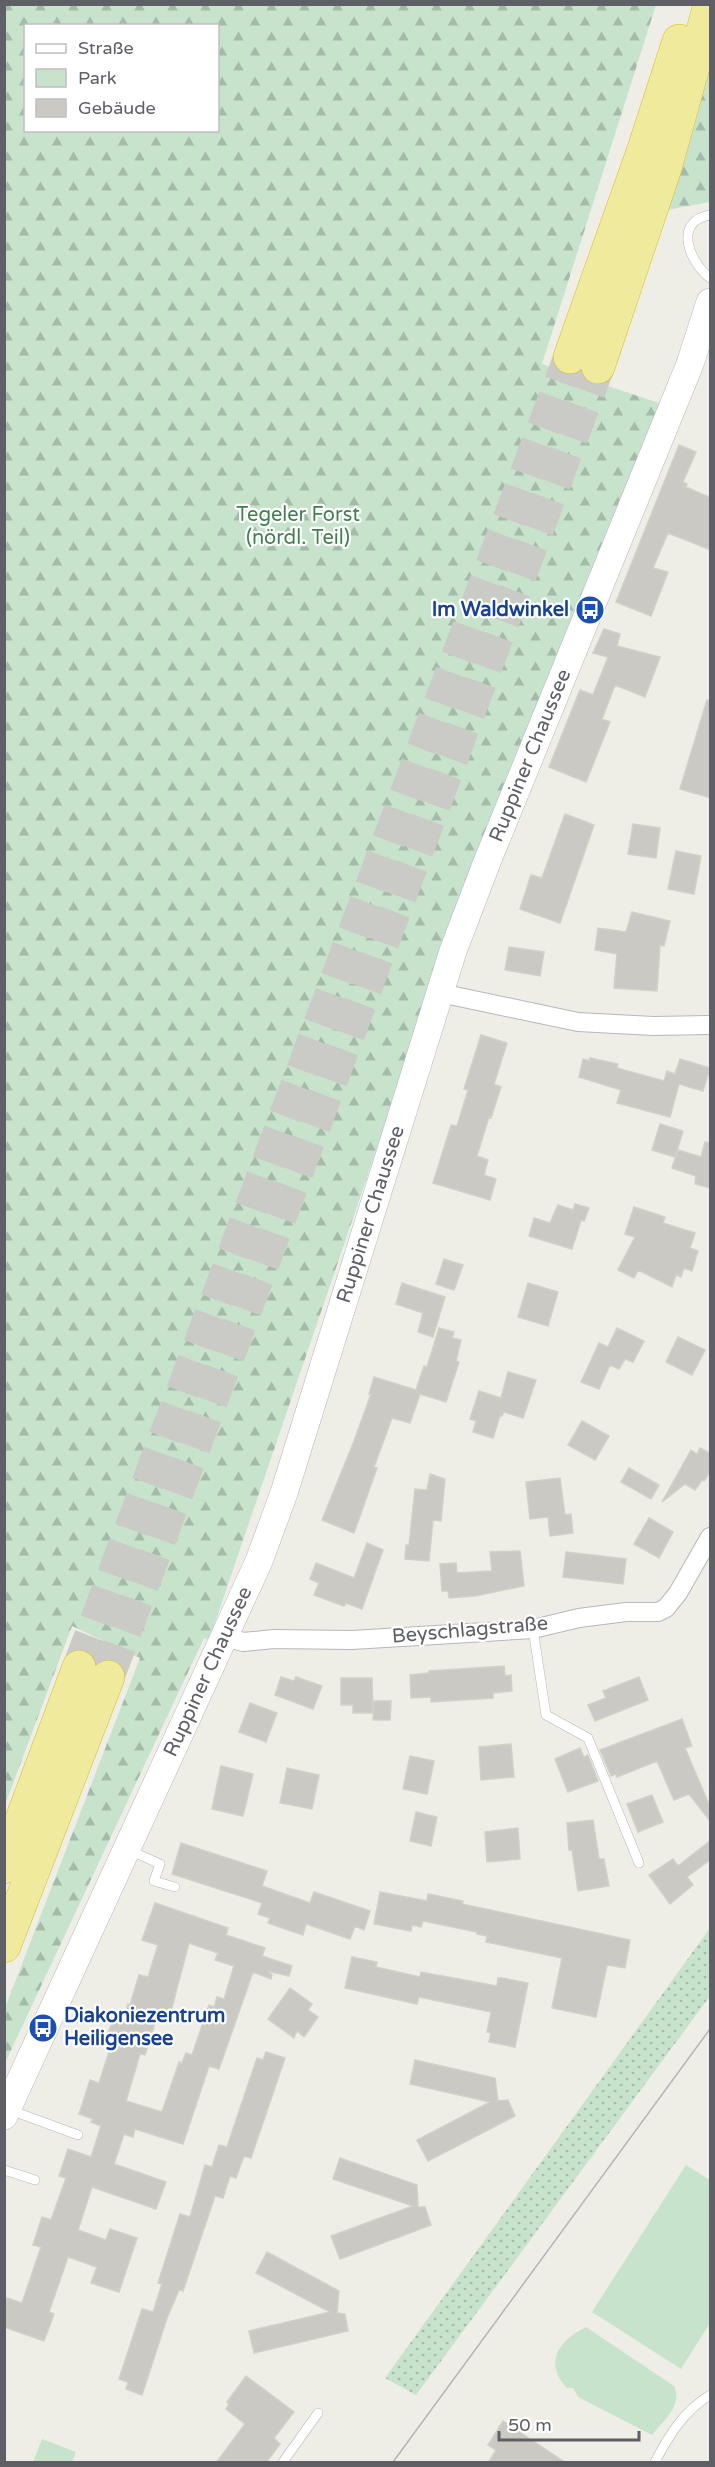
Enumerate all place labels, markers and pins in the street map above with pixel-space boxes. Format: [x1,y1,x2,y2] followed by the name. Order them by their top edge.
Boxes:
[574,594,606,626] bus stop icon: Im Waldwinkel
[432,598,569,622] place label: Im Waldwinkel
[64,2004,225,2051] place label: Diakoniezentrum Heiligensee
[27,2012,59,2044] bus stop icon: Diakoniezentrum Heiligensee

